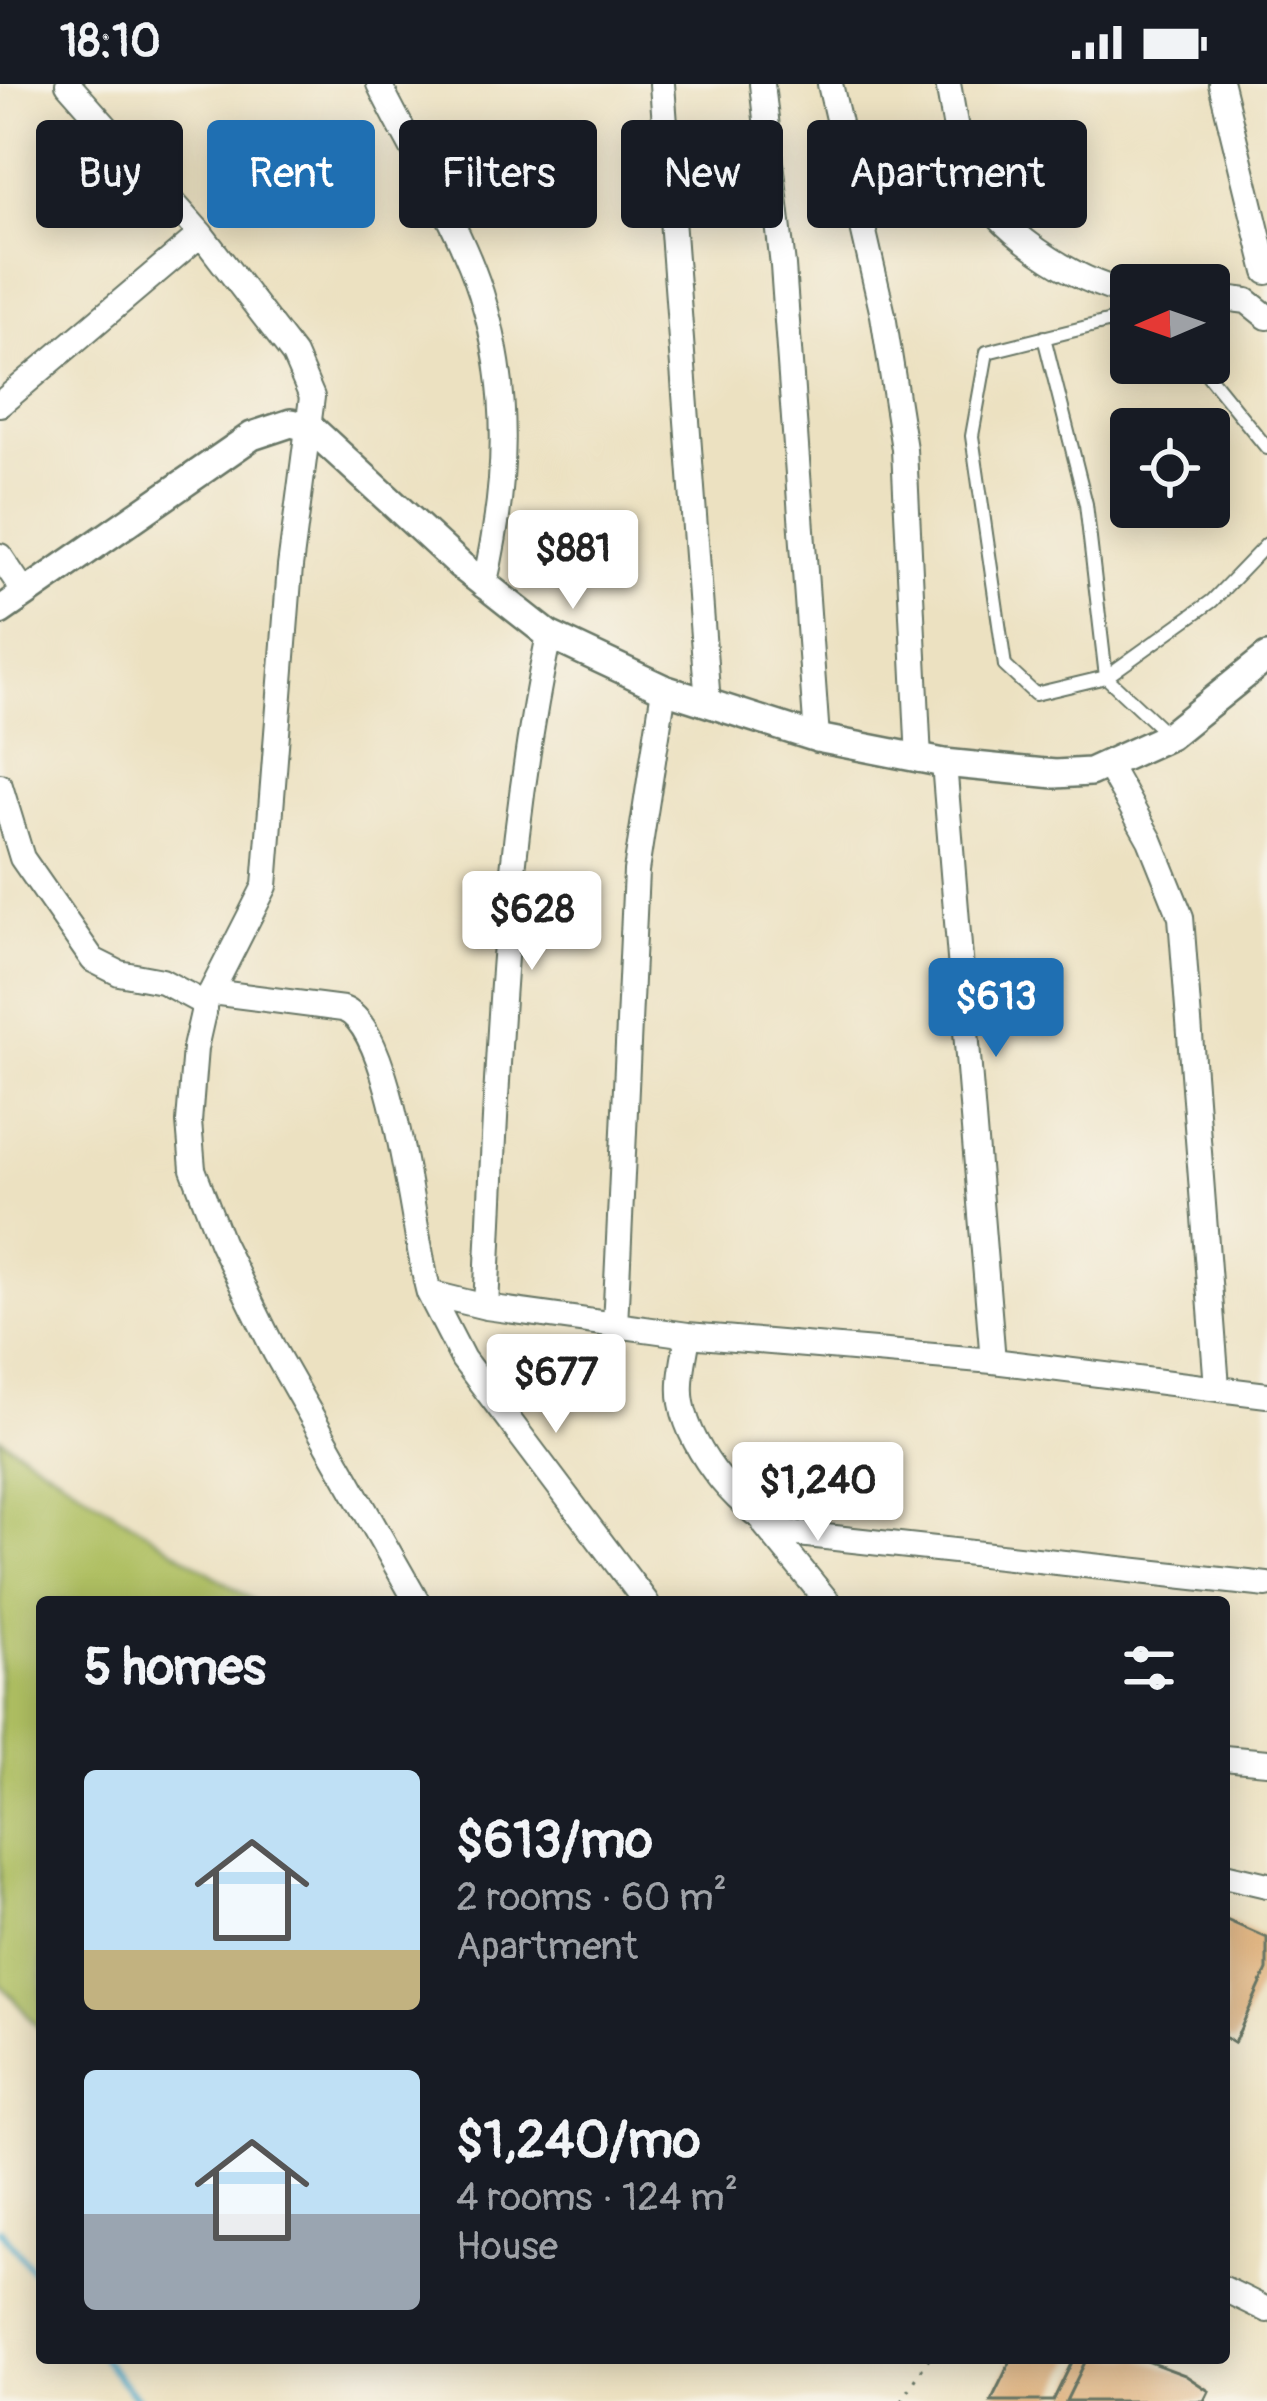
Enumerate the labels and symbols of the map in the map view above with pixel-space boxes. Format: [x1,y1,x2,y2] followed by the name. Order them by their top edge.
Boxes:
[1110,264,1230,384] north arrow
[502,510,644,612] pin: $881
[461,871,603,973] pin: $628
[925,958,1067,1060] pin: $613
[485,1334,627,1436] pin: $677
[720,1442,916,1544] pin: $1,240

